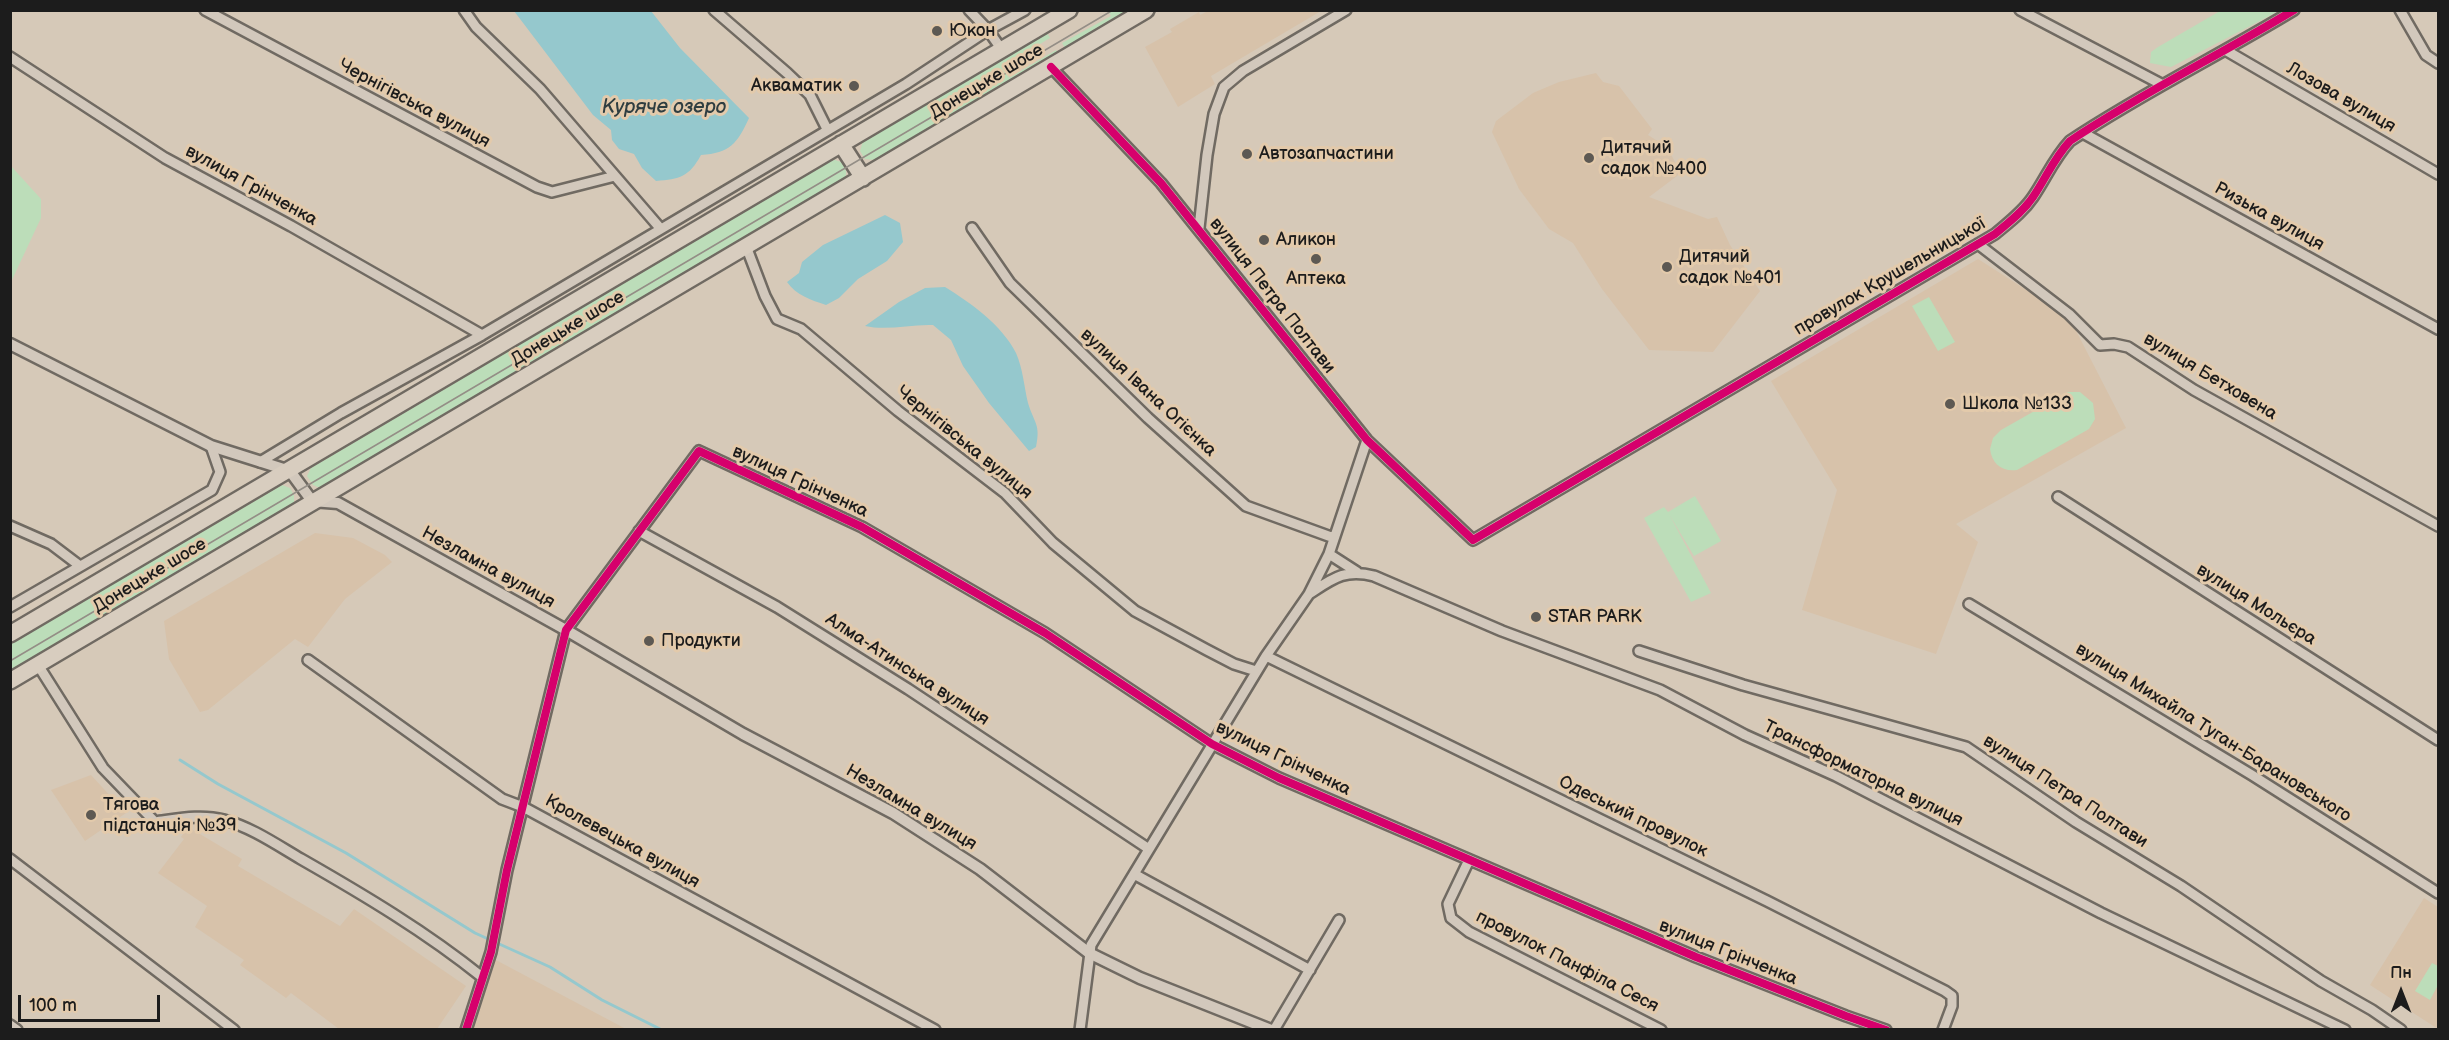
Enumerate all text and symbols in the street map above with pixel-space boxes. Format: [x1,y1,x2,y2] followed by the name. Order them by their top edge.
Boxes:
[949,20,996,42] place label: Юкон
[930,24,944,38] marker: Юкон
[926,40,1048,124] street label: Донецьке шосе
[334,55,494,153] street label: Чернігівська вулиця
[2283,58,2399,138] street label: Лозова вулиця
[751,75,842,97] place label: Акваматик
[847,79,861,93] marker: Акваматик
[602,96,726,120] water label: Куряче озеро
[1601,137,1707,180] place label: Дитячий садок №400
[181,141,321,231] street label: вулиця Грінченка
[1259,143,1394,165] place label: Автозапчастини
[1240,147,1254,161] marker: Автозапчастини
[1582,151,1596,165] marker: Дитячий садок №400
[2210,178,2328,256] street label: Ризька вулиця
[1790,213,1990,341] street label: провулок Крушельницької
[1204,214,1340,378] street label: вулиця Петра Полтави
[1276,229,1336,251] place label: Аликон
[1257,233,1271,247] marker: Аликон
[1679,246,1781,288] place label: Дитячий садок №401
[1309,252,1323,266] marker: Аптека
[1660,260,1674,274] marker: Дитячий садок №401
[1286,268,1346,290] place label: Аптека
[507,287,629,371] street label: Донецьке шосе
[1075,324,1221,462] street label: вулиця Івана Огієнка
[2139,329,2281,425] street label: вулиця Бетховена
[892,382,1036,504] street label: Чернігівська вулиця
[1962,393,2072,415] place label: Школа №133
[1943,397,1957,411] marker: Школа №133
[729,441,871,523] street label: вулиця Грінченка
[418,522,558,614] street label: Незламна вулиця
[89,534,211,618] street label: Донецьке шосе
[2192,560,2320,650] street label: вулиця Мольєра
[1548,606,1642,628] place label: STAR PARK
[821,609,993,731] street label: Алма-Атинська вулиця
[1529,610,1543,624] marker: STAR PARK
[661,630,741,652] place label: Продукти
[642,634,656,648] marker: Продукти
[2071,639,2355,827] street label: вулиця Михайла Туган-Барановського
[1760,716,1966,832] street label: Трансформаторна вулиця
[1212,717,1354,801] street label: вулиця Грінченка
[1979,731,2151,853] street label: вулиця Петра Полтави
[842,760,980,856] street label: Незламна вулиця
[1555,772,1711,862] street label: Одеський провулок
[541,790,703,894] street label: Кролевецька вулиця
[103,794,237,836] place label: Тягова пiдстанцiя №39
[84,808,98,822] marker: Тягова пiдстанцiя №39
[1472,906,1662,1018] street label: провулок Панфіла Сеся
[1656,915,1800,991] street label: вулиця Грінченка
[2371,962,2431,1022] north arrow
[2390,964,2412,983] text: Пн
[21,983,164,1021] scale bar
[29,995,77,1016] text: 100 m

